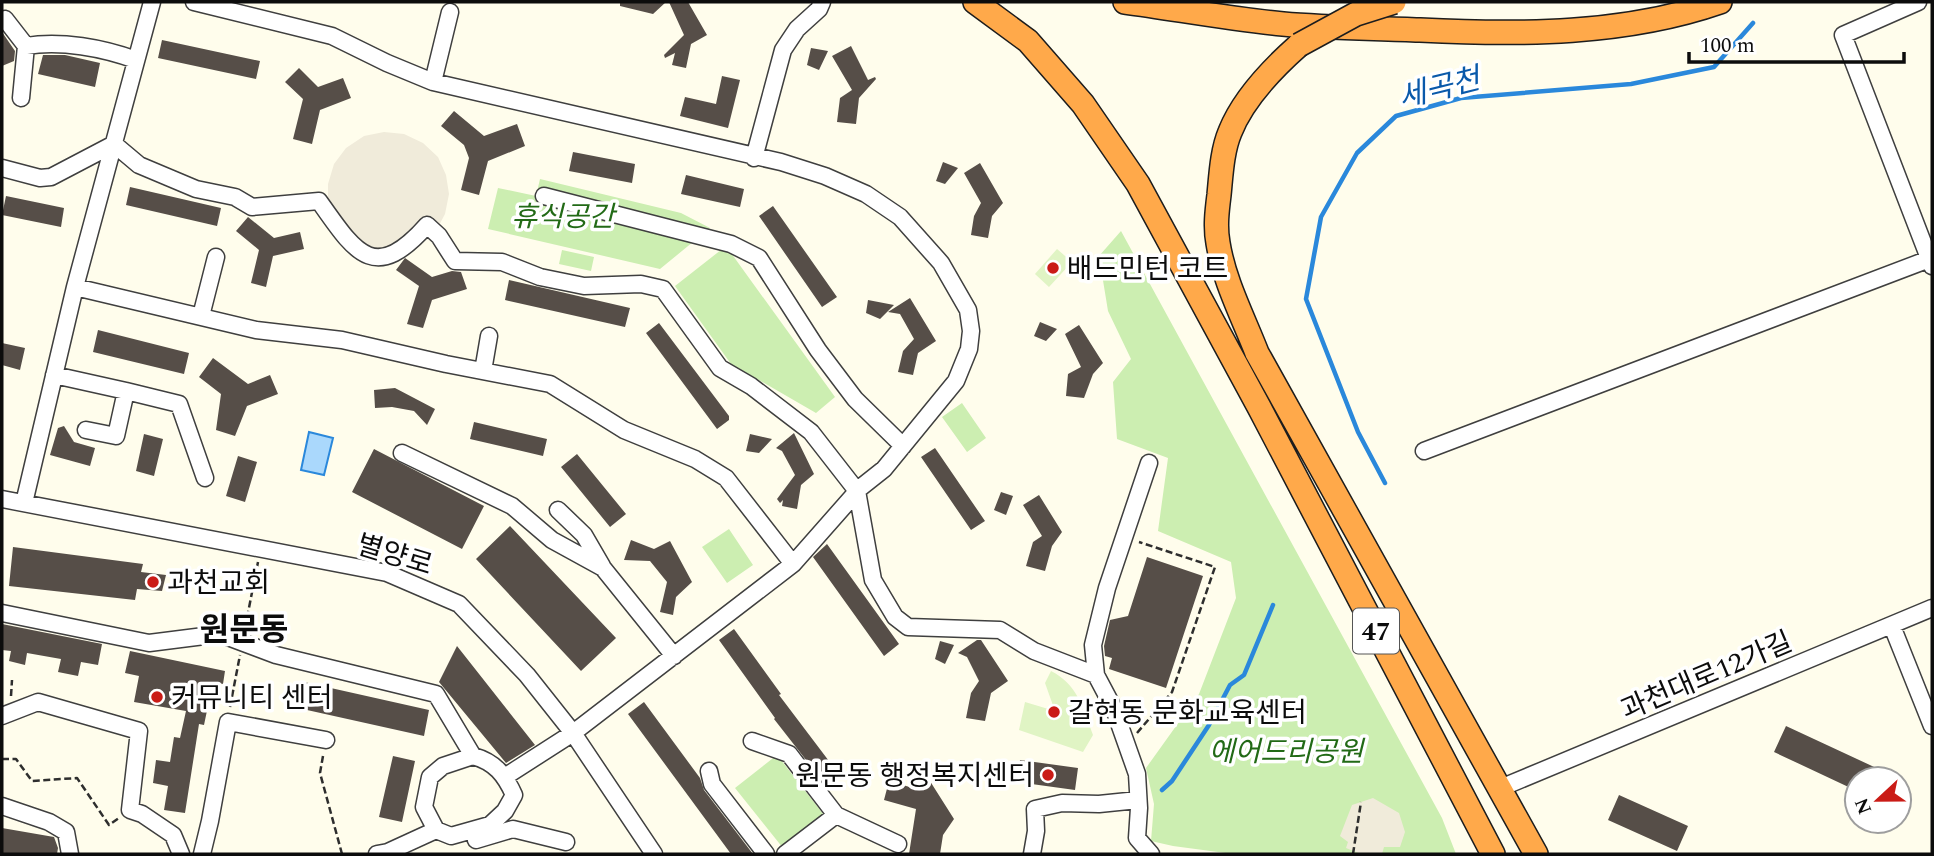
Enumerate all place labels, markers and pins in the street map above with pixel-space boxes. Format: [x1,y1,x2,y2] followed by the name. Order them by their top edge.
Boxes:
[1067,248,1229,291] place label: 배드민턴 코트
[1045,260,1061,276] marker: 배드민턴 코트
[167,562,270,605] place label: 과천교회
[145,574,161,590] marker: 과천교회
[171,677,333,720] place label: 커뮤니티 센터
[149,689,165,705] marker: 커뮤니티 센터
[1068,692,1307,735] place label: 갈현동 문화교육센터
[1046,704,1062,720] marker: 갈현동 문화교육센터
[795,755,1034,798] place label: 원문동 행정복지센터
[1040,767,1056,783] marker: 원문동 행정복지센터

